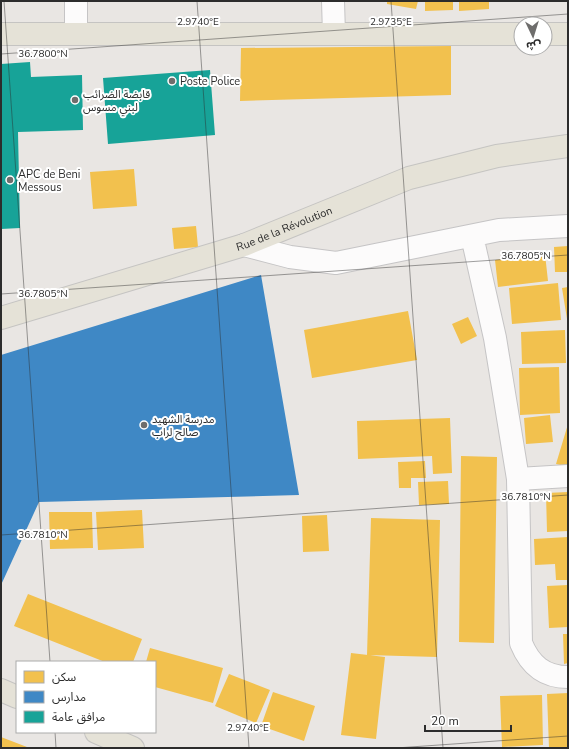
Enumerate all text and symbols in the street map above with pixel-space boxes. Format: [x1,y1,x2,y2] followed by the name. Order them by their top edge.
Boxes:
[177,15,219,29] text: 2.9740°E
[370,15,412,29] text: 2.9735°E
[513,16,553,56] north arrow
[526,37,542,53] text: ش
[18,47,68,61] text: 36.7800°N
[180,74,240,89] place label: Poste Police
[167,76,177,86] marker: Poste Police
[83,87,150,117] place label: قابضة الضرائب لبني مسوس
[70,95,80,105] marker: قابضة الضرائب لبني مسوس
[18,167,80,195] place label: APC de Beni Messous
[5,175,15,185] marker: APC de Beni Messous
[234,203,334,255] street label: Rue de la Révolution
[501,249,551,263] text: 36.7805°N
[18,287,68,301] text: 36.7805°N
[152,412,215,440] place label: مدرسة الشهيد صالح لراب
[139,420,149,430] marker: مدرسة الشهيد صالح لراب
[501,490,551,504] text: 36.7810°N
[18,528,68,542] text: 36.7810°N
[16,661,156,733] legend
[52,669,76,685] text: سكن
[52,689,86,705] text: مدارس
[425,707,511,733] scale bar
[52,709,105,725] text: مرافق عامة
[431,713,459,729] text: 20 m
[227,721,269,735] text: 2.9740°E

